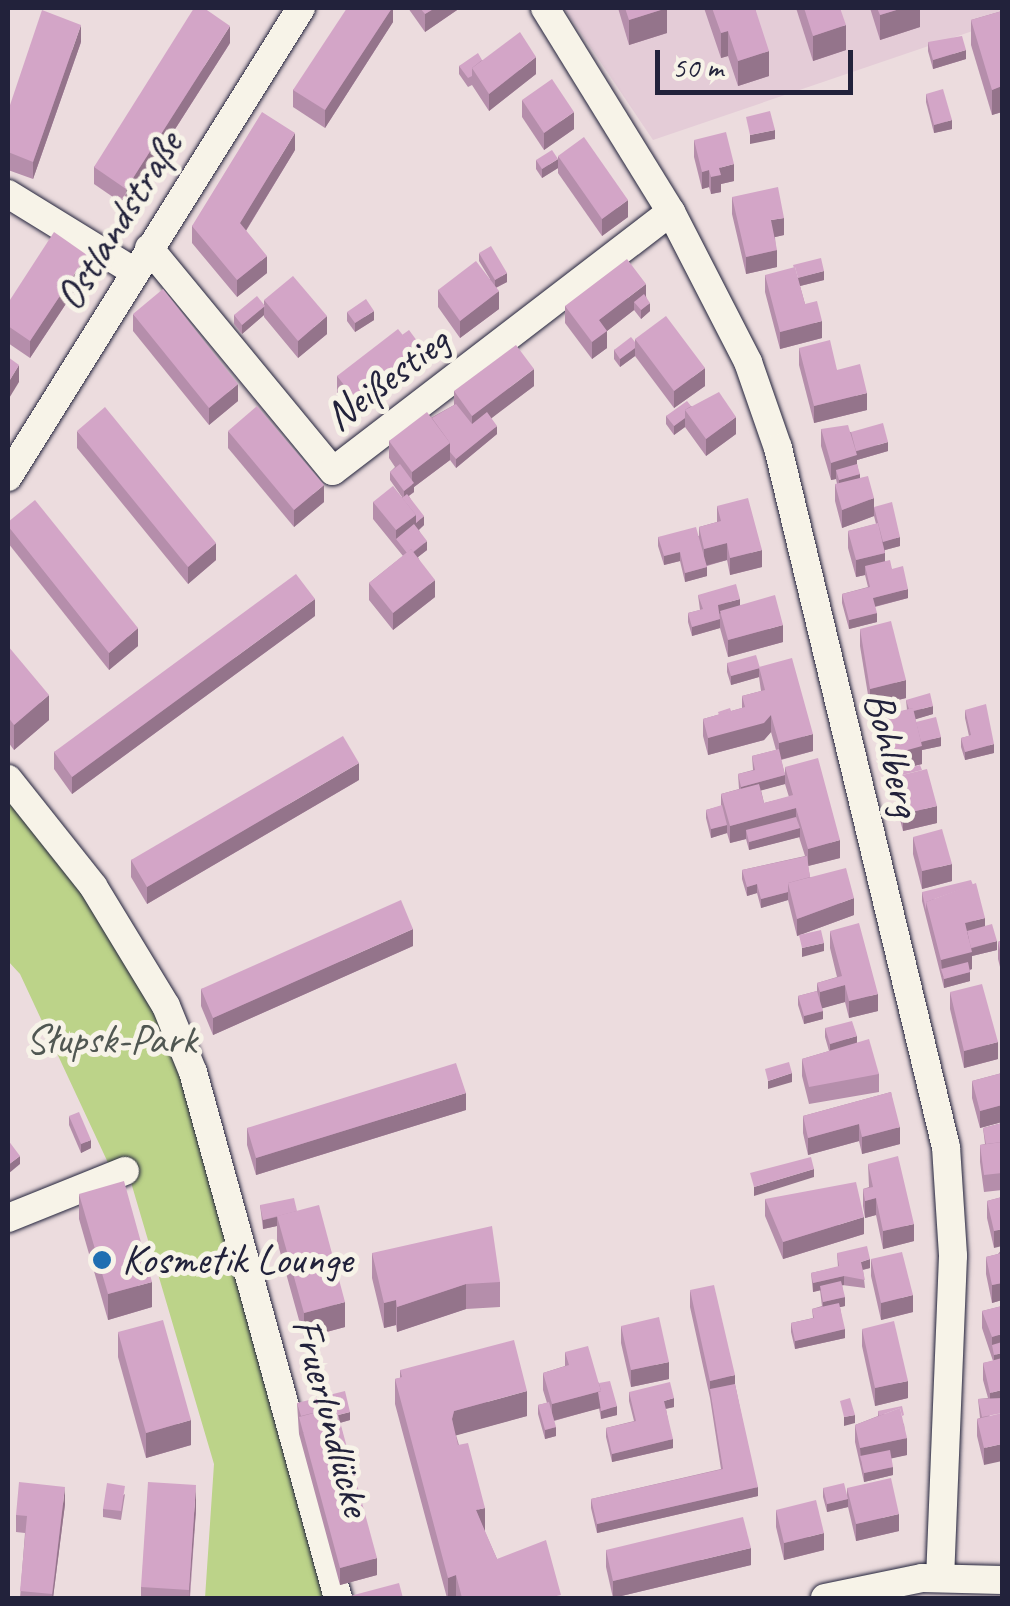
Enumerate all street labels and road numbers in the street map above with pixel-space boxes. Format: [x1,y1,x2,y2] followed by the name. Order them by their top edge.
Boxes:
[44,122,194,320] street label: Ostlandstraße
[315,316,459,442] street label: Neißestieg
[852,687,932,821] street label: Bohlberg
[280,1313,382,1521] street label: Fruerlundlücke

